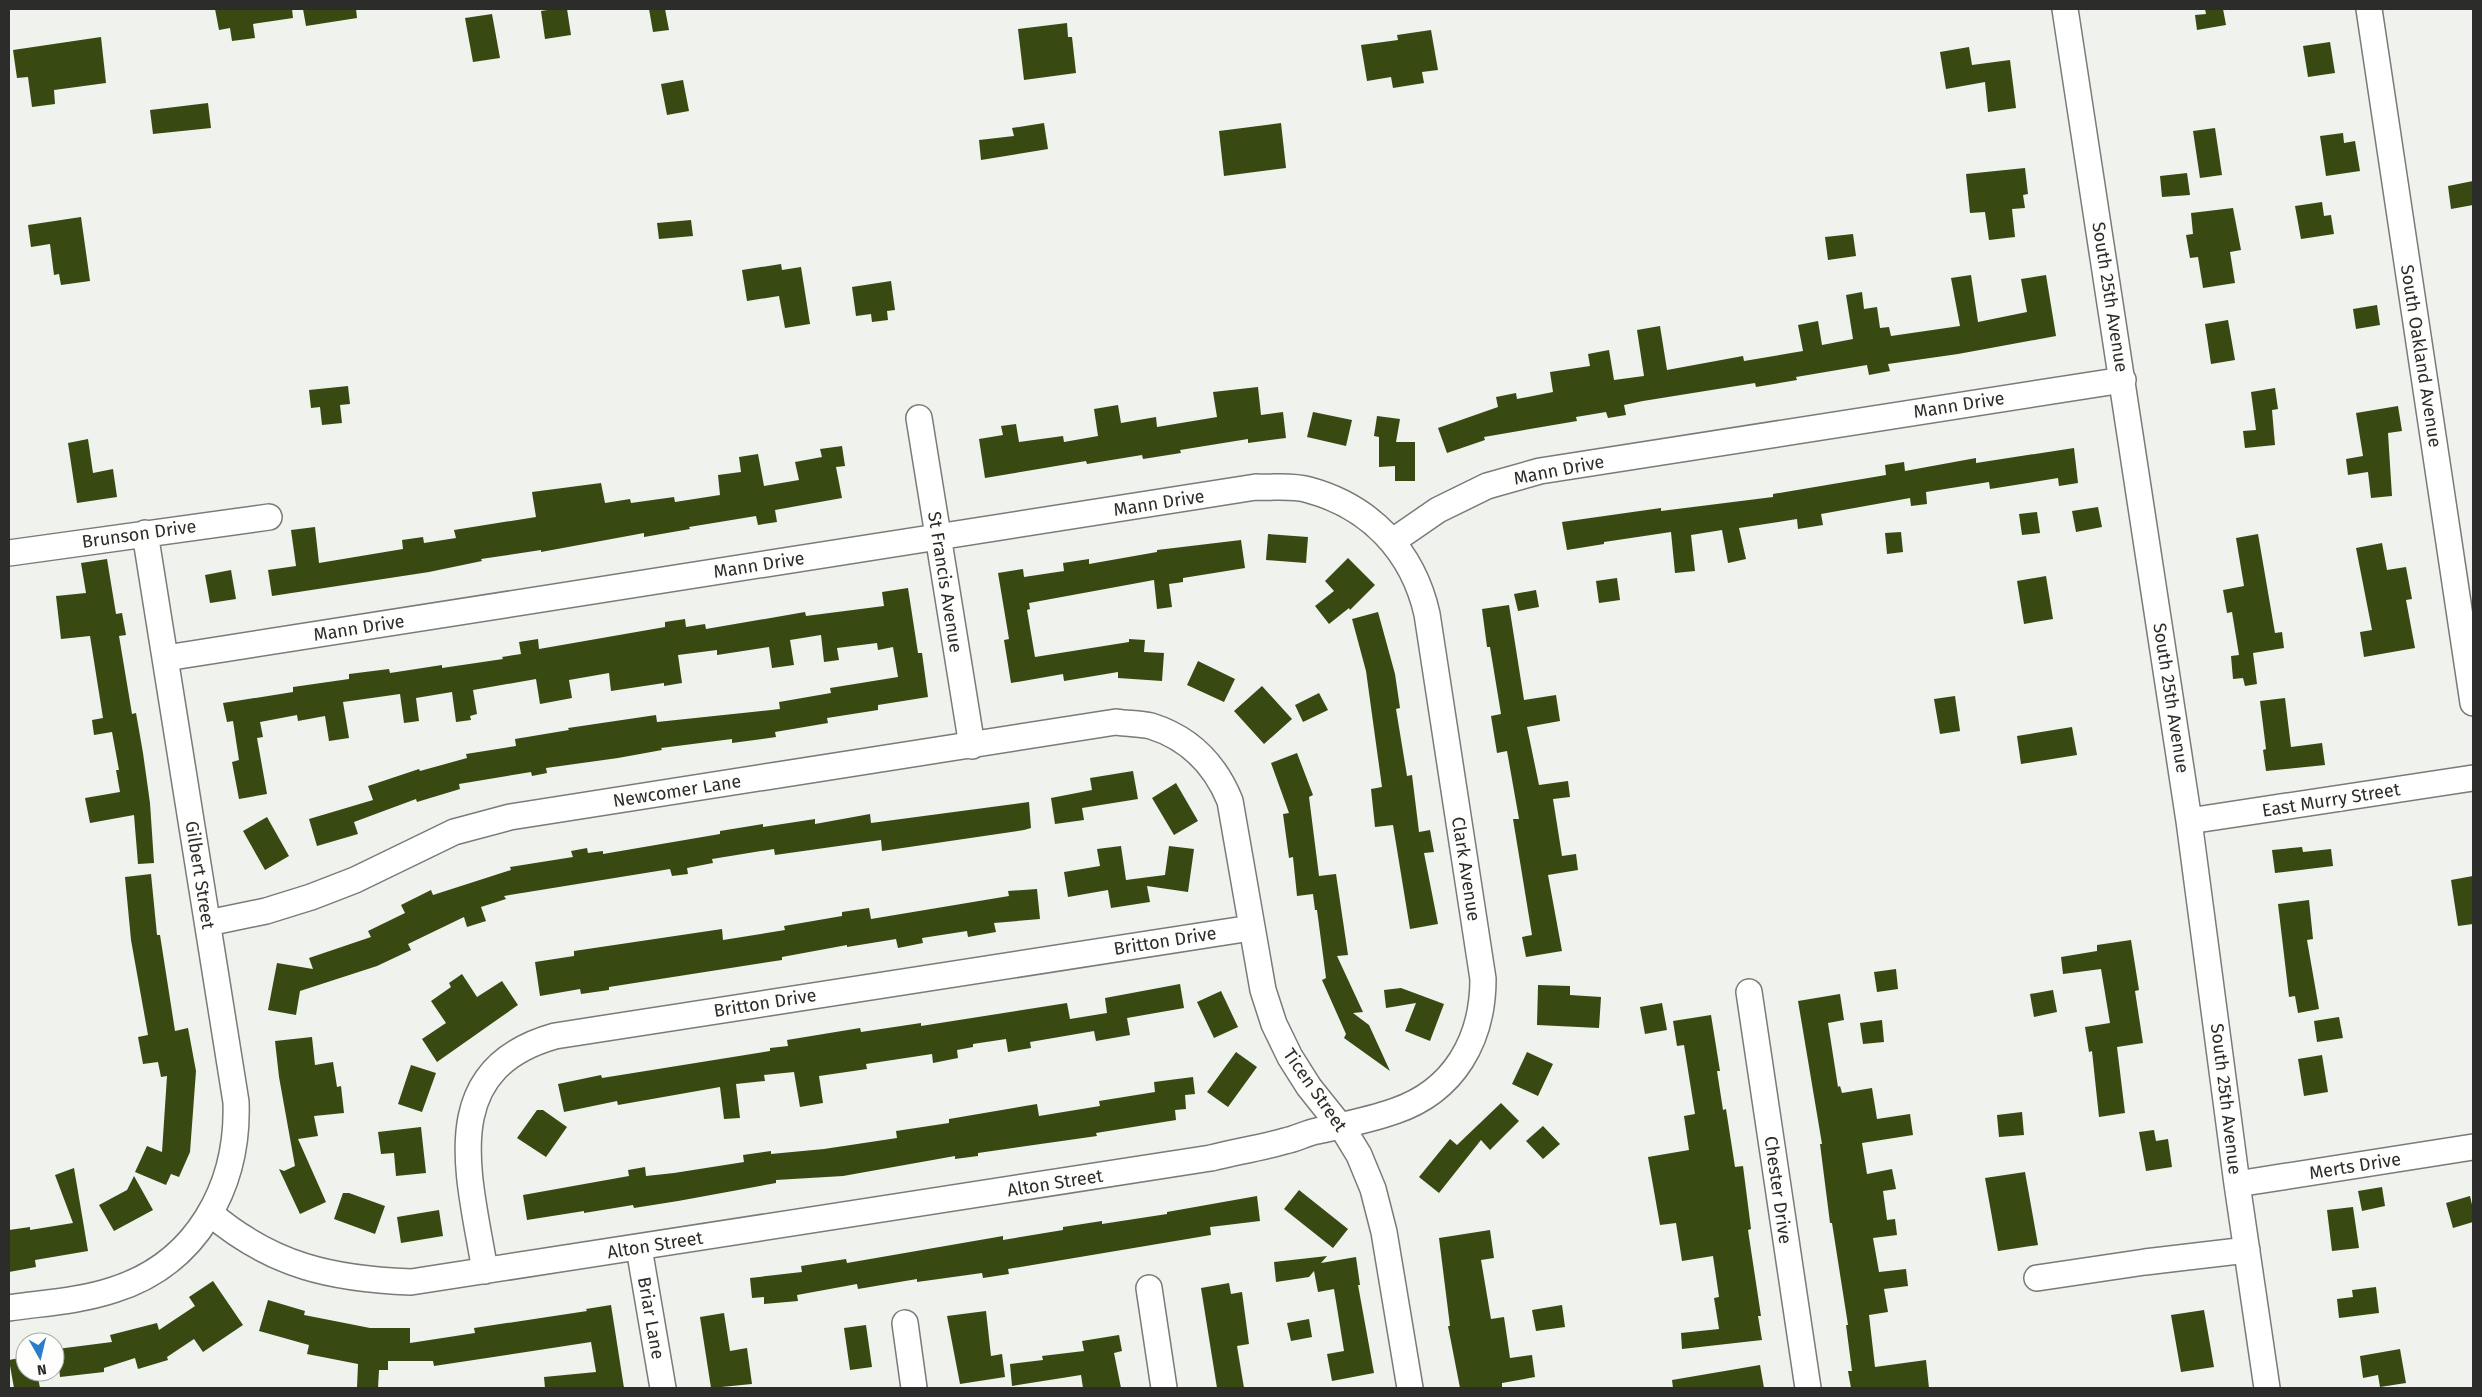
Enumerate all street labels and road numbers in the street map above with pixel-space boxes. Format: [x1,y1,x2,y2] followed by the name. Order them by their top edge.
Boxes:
[2087,220,2133,374] street label: South 25th Avenue
[2396,263,2446,449] street label: South Oakland Avenue
[1912,387,2006,423] street label: Mann Drive
[1512,450,1606,490] street label: Mann Drive
[1112,485,1206,521] street label: Mann Drive
[923,510,967,654] street label: St Francis Avenue
[80,515,198,553] street label: Brunson Drive
[712,547,806,583] street label: Mann Drive
[312,610,406,646] street label: Mann Drive
[2148,621,2194,775] street label: South 25th Avenue
[611,770,743,812] street label: Newcomer Lane
[2260,778,2402,822] street label: East Murry Street
[1447,815,1485,923] street label: Clark Avenue
[181,819,219,931] street label: Gilbert Street
[1112,922,1218,960] street label: Britton Drive
[712,984,818,1022] street label: Britton Drive
[2206,1022,2246,1176] street label: South 25th Avenue
[1278,1044,1352,1136] street label: Ticen Street
[1760,1135,1796,1245] street label: Chester Drive
[2308,1148,2402,1184] street label: Merts Drive
[1006,1165,1105,1201] street label: Alton Street
[606,1227,705,1263] street label: Alton Street
[633,1275,669,1361] street label: Briar Lane

